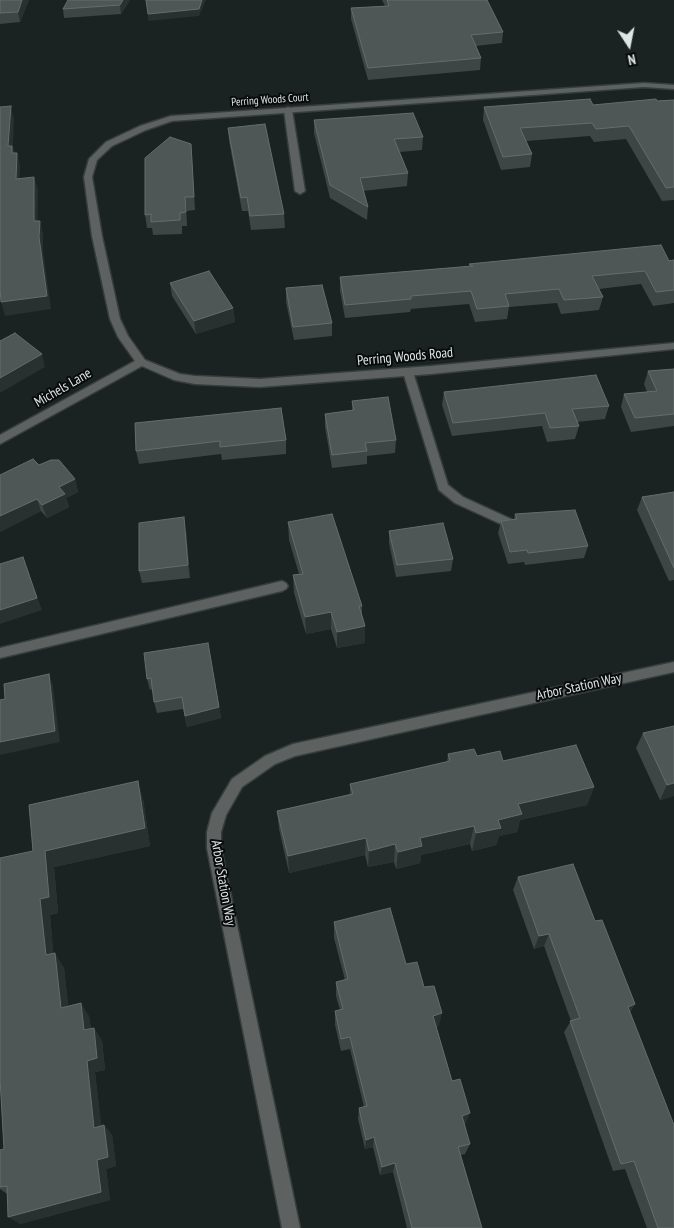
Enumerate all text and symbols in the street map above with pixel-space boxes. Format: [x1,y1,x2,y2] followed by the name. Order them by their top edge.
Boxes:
[604,20,654,70] north arrow
[626,50,637,69] text: N
[231,91,309,109] street label: Perring Woods Court
[356,344,454,370] street label: Perring Woods Road
[32,365,94,411] street label: Michels Lane
[535,670,623,704] street label: Arbor Station Way
[207,839,239,927] street label: Arbor Station Way

